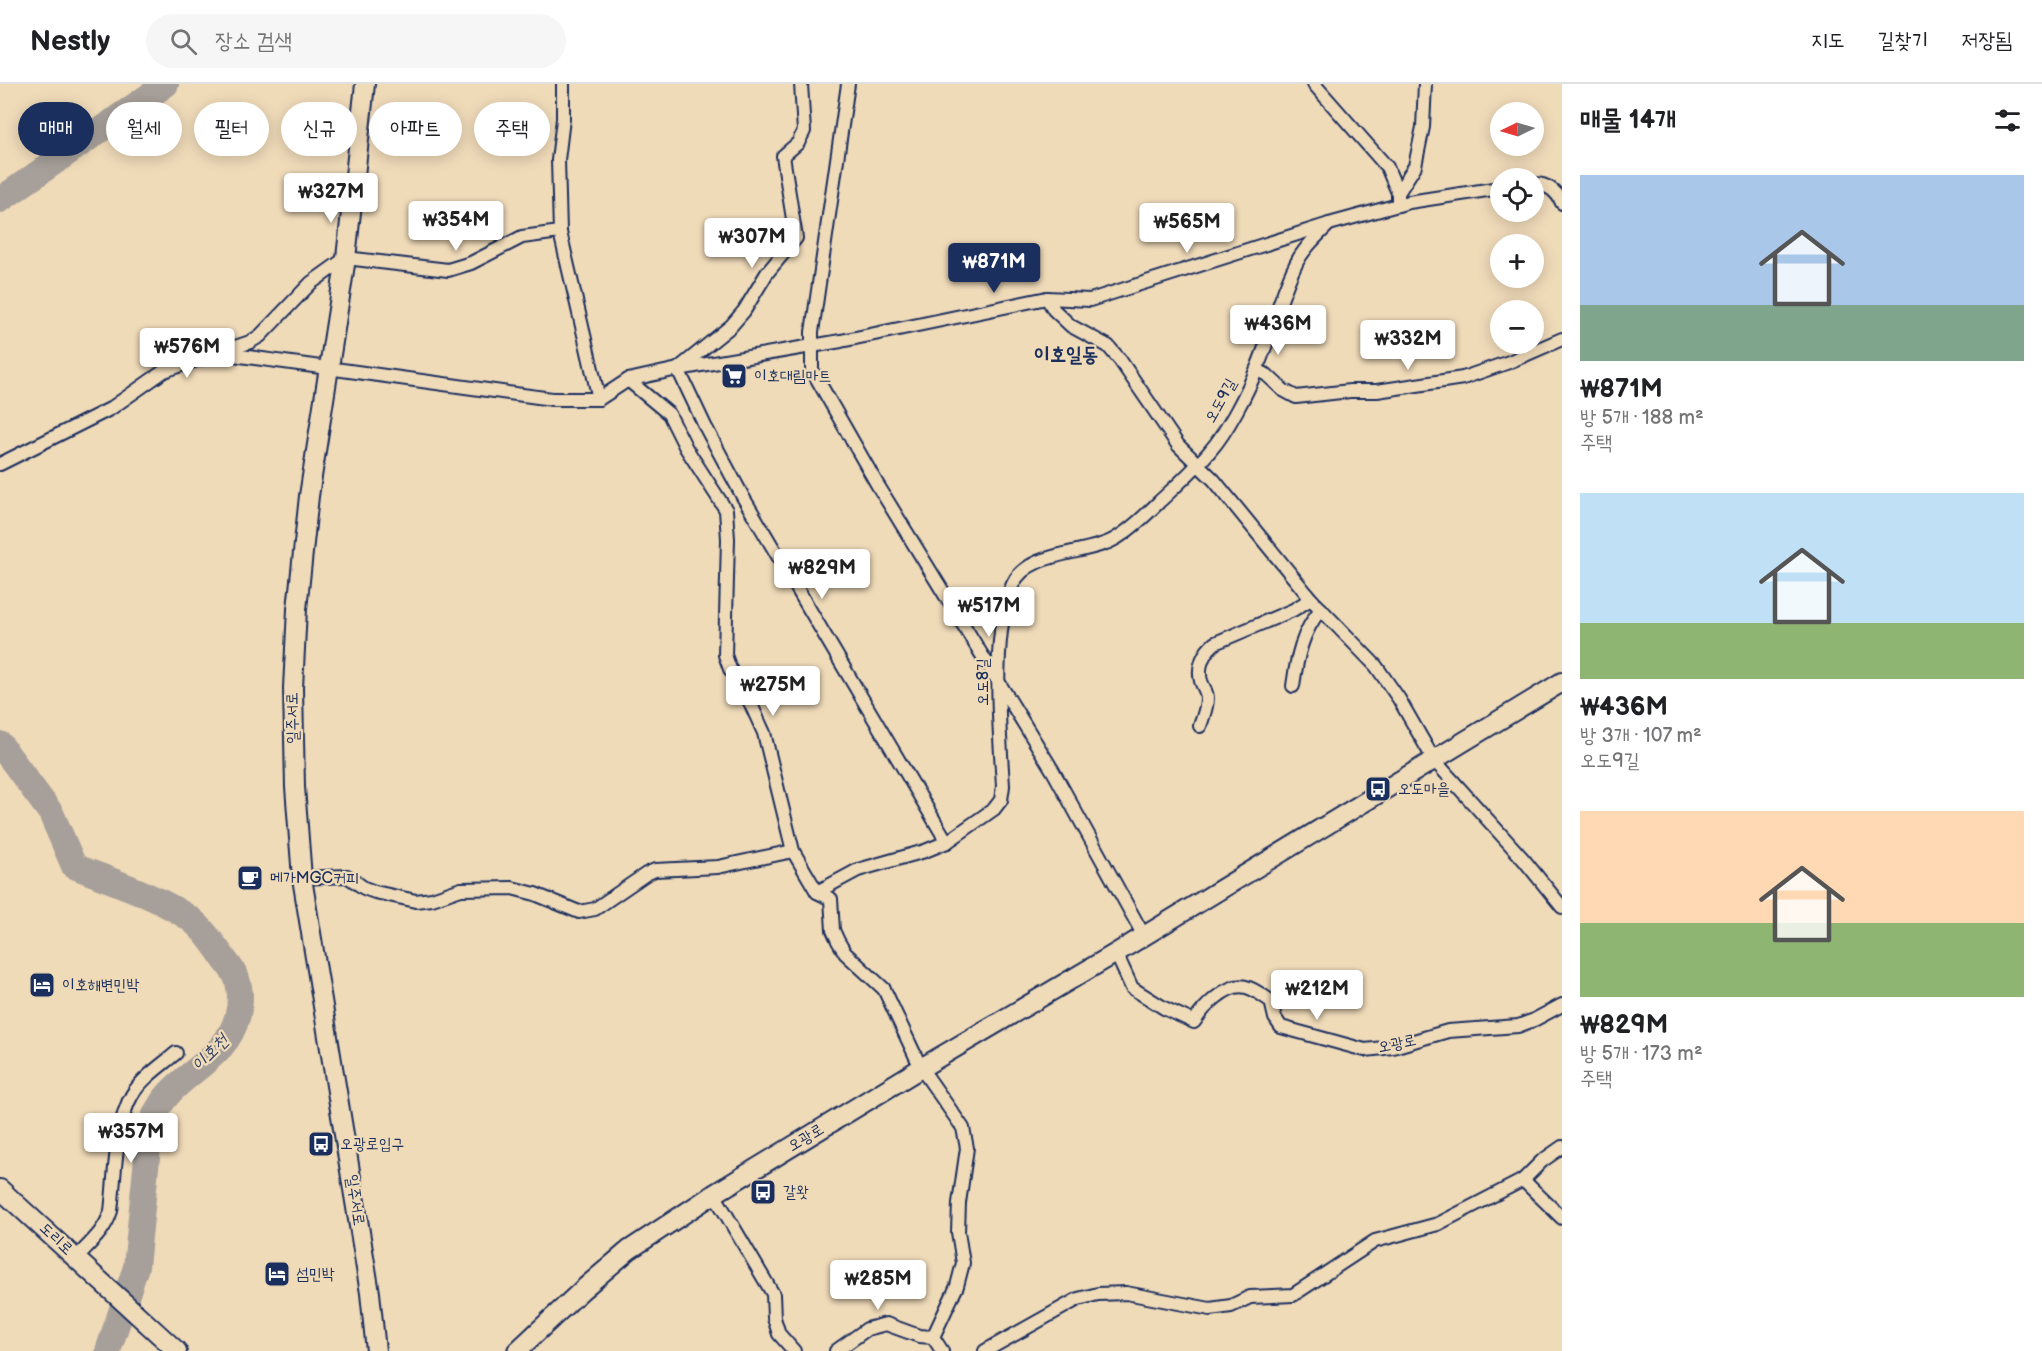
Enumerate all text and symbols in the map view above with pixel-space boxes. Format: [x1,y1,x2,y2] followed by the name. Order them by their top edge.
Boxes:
[146,14,566,68] search box
[30,25,110,58] text: Nestly
[167,25,200,58] icon: search
[215,28,292,55] text: 장소 검색
[1811,28,1845,53] text: 지도
[1878,28,1928,53] text: 길찾기
[1961,28,2012,53] text: 저장됨
[18,102,94,156] chip: 매매
[106,102,182,156] chip: 월세
[194,102,269,156] chip: 필터
[281,102,357,156] chip: 신규
[369,102,462,156] chip: 아파트
[474,102,550,156] chip: 주택
[1490,102,1544,156] north arrow
[1490,102,1544,354] map controls
[1991,104,2024,137] icon: filters
[1580,105,1676,136] text: 매물 14개
[1490,168,1544,222] button: locate
[289,173,373,224] pin: ₩327M
[298,180,364,204] text: ₩327M
[414,201,498,252] pin: ₩354M
[1145,203,1229,254] pin: ₩565M
[422,208,490,232] text: ₩354M
[1153,210,1221,234] text: ₩565M
[1748,214,1856,322] icon: home
[710,218,794,269] pin: ₩307M
[718,225,786,249] text: ₩307M
[1490,234,1544,288] button: +
[952,243,1036,294] pin: ₩871M
[962,250,1026,274] text: ₩871M
[1490,300,1544,354] button: −
[1236,305,1320,356] pin: ₩436M
[1244,312,1312,336] text: ₩436M
[1366,320,1450,371] pin: ₩332M
[1374,327,1442,351] text: ₩332M
[145,328,229,379] pin: ₩576M
[154,335,220,359] text: ₩576M
[1034,343,1098,367] district label: 이호일동
[719,361,749,391] supermarket icon: 이호대림마트
[754,367,831,386] place label: 이호대림마트
[1580,374,1663,405] text: ₩871M
[1201,375,1241,427] street label: 오도9길
[1580,406,1704,430] text: 방 5개 · 188 m²
[1580,431,1612,455] text: 주택
[1748,532,1856,640] icon: home
[780,549,864,600] pin: ₩829M
[788,556,856,580] text: ₩829M
[947,587,1031,638] pin: ₩517M
[957,594,1021,618] text: ₩517M
[974,658,993,706] street label: 오도8길
[731,666,815,717] pin: ₩275M
[740,673,806,697] text: ₩275M
[283,692,303,744] street label: 일주서로
[1580,692,1668,723] text: ₩436M
[1580,724,1702,748] text: 방 3개 · 107 m²
[1580,749,1640,773] text: 오도9길
[1363,774,1393,804] bus stop icon: 오도마을
[1398,780,1450,799] place label: 오도마을
[1748,850,1856,958] icon: home
[235,863,265,893] cafe icon: 메가MGC커피
[270,869,359,888] place label: 메가MGC커피
[27,970,57,1000] hotel icon: 이호해변민박
[1275,970,1359,1021] pin: ₩212M
[62,976,139,995] place label: 이호해변민박
[1285,977,1349,1001] text: ₩212M
[1580,1010,1668,1041] text: ₩829M
[187,1029,234,1076] water label: 이호천
[1376,1031,1418,1057] street label: 오광로
[1580,1042,1703,1066] text: 방 5개 · 173 m²
[1580,1067,1612,1091] text: 주택
[89,1113,173,1164] pin: ₩357M
[98,1120,164,1144] text: ₩357M
[785,1120,827,1156] street label: 오광로
[306,1129,336,1159] bus stop icon: 오광로입구
[340,1135,404,1154] place label: 오광로입구
[342,1173,368,1227] street label: 일주서로
[748,1177,778,1207] bus stop icon: 갈왓
[783,1183,809,1202] place label: 갈왓
[35,1219,77,1259] street label: 도리로
[262,1259,292,1289] hotel icon: 섬민박
[836,1260,920,1311] pin: ₩285M
[296,1265,335,1284] place label: 섬민박
[844,1267,912,1291] text: ₩285M

